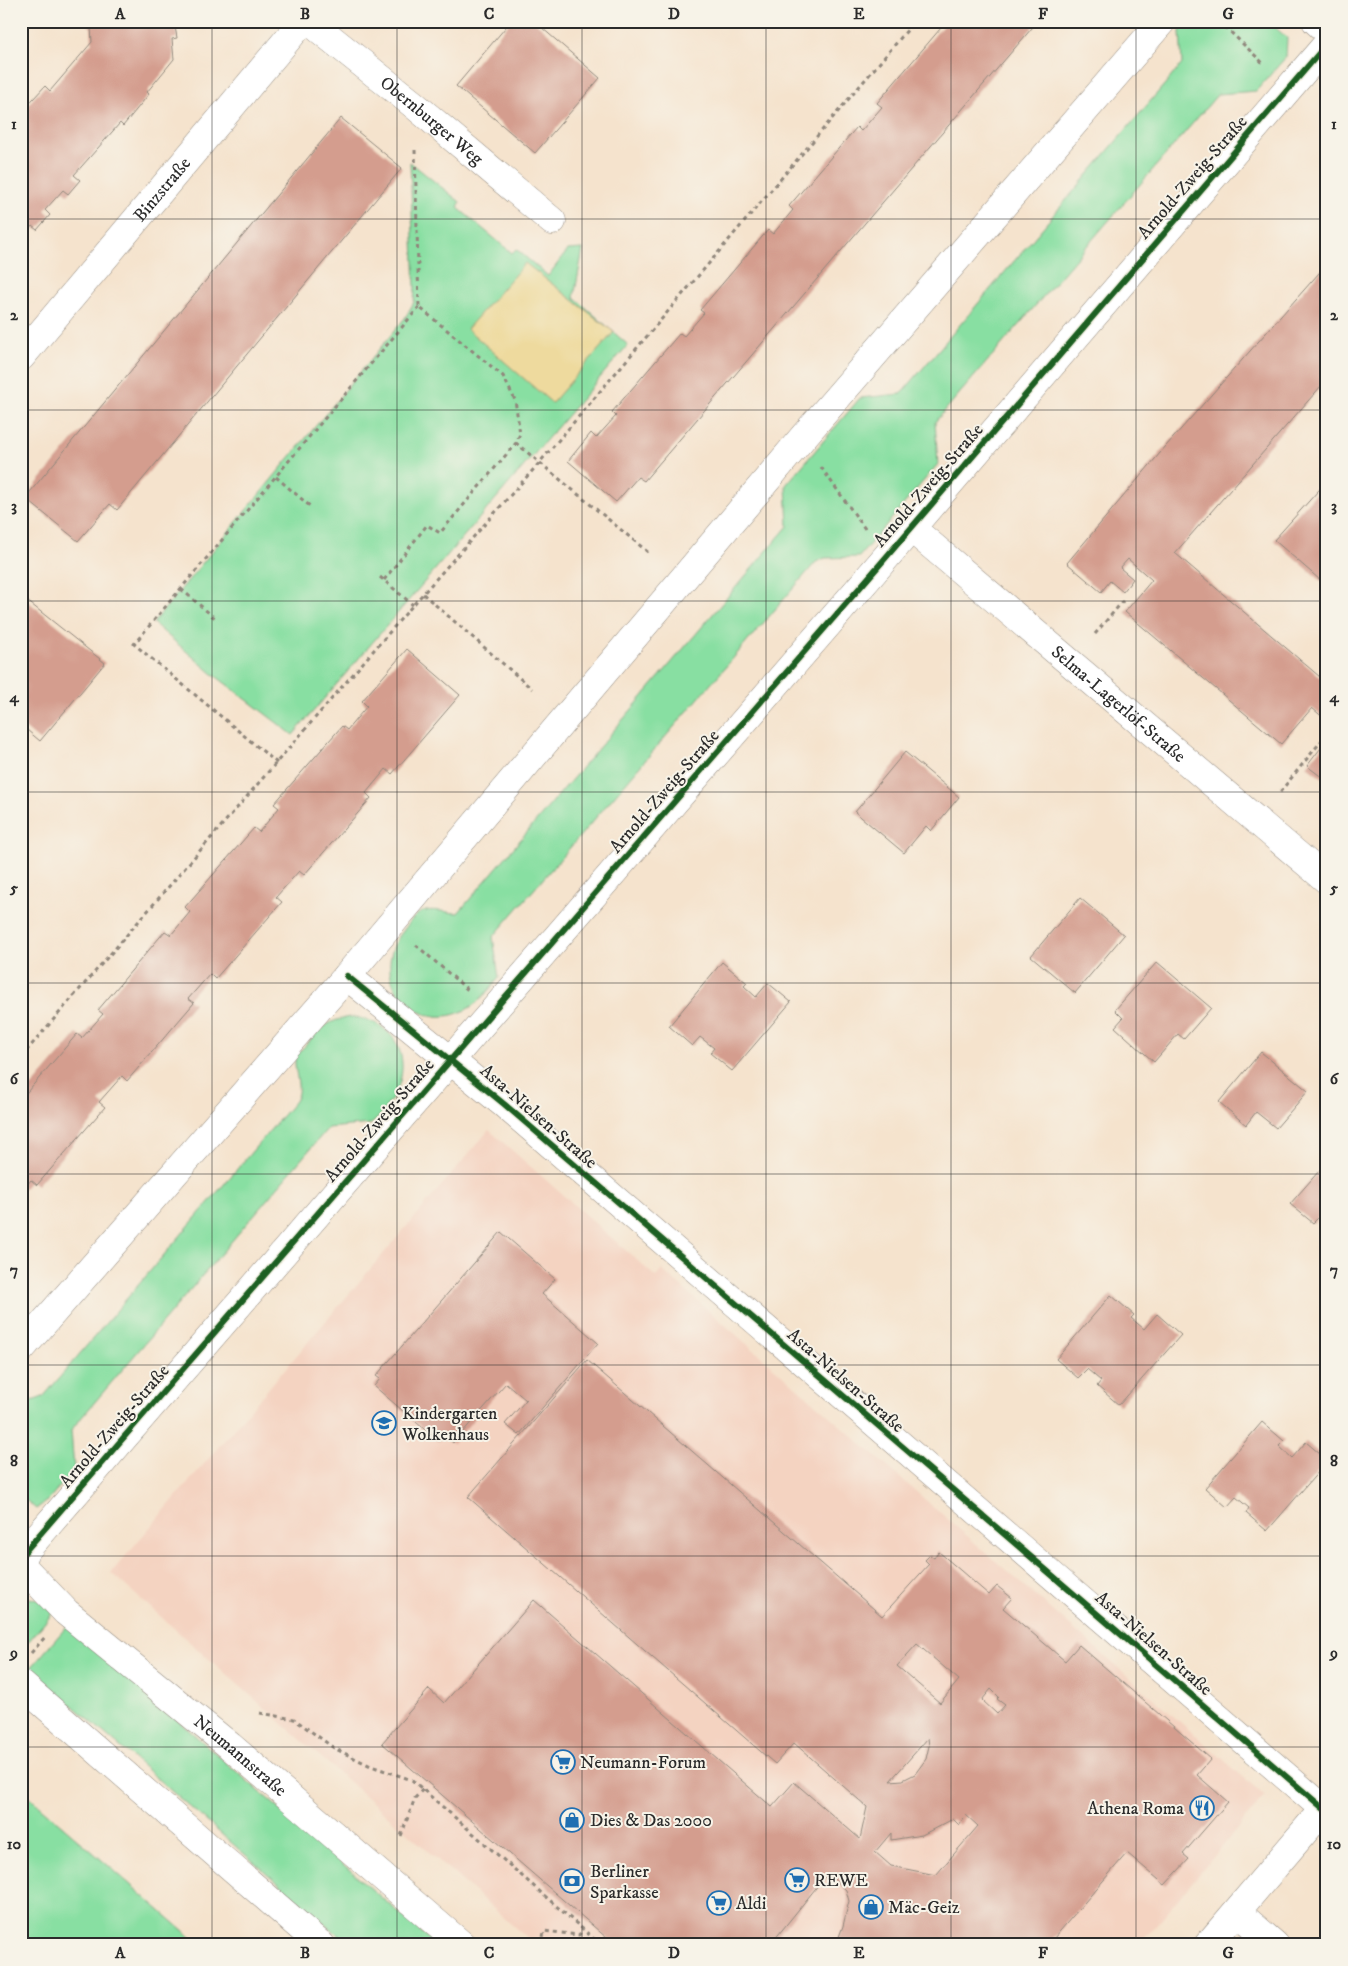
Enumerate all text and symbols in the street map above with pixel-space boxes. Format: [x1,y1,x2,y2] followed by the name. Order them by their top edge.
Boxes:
[114,4,126,24] text: A
[300,4,310,24] text: B
[484,4,494,24] text: C
[668,4,680,24] text: D
[853,4,865,24] text: E
[1038,4,1048,24] text: F
[1222,4,1234,24] text: G
[375,72,487,170] street label: Obernburger Weg
[1133,111,1252,244] street label: Arnold-Zweig-Straße
[11,114,17,134] text: 1
[1331,114,1337,134] text: 1
[129,153,196,227] street label: Binzstraße
[10,305,19,325] text: 2
[1330,305,1339,325] text: 2
[869,419,988,552] street label: Arnold-Zweig-Straße
[11,496,17,516] text: 3
[1331,496,1337,516] text: 3
[1046,641,1190,768] street label: Selma-Lagerlöf-Straße
[8,687,19,707] text: 4
[1328,687,1339,707] text: 4
[605,725,724,858] street label: Arnold-Zweig-Straße
[9,878,18,898] text: 5
[1329,878,1338,898] text: 5
[320,1054,439,1187] street label: Arnold-Zweig-Straße
[475,1060,601,1174] street label: Asta-Nielsen-Straße
[10,1069,20,1089] text: 6
[1330,1069,1340,1089] text: 6
[10,1260,18,1280] text: 7
[1330,1260,1338,1280] text: 7
[782,1324,908,1438] street label: Asta-Nielsen-Straße
[55,1360,174,1493] street label: Arnold-Zweig-Straße
[401,1403,498,1446] place label: Kindergarten Wolkenhaus
[371,1410,397,1436] school or university icon: Kindergarten Wolkenhaus
[10,1451,18,1471] text: 8
[1330,1451,1338,1471] text: 8
[1090,1587,1216,1701] street label: Asta-Nielsen-Straße
[9,1643,18,1663] text: 9
[1329,1643,1338,1663] text: 9
[189,1711,291,1802] street label: Neumannstraße
[550,1749,576,1775] supermarket icon: Neumann-Forum
[580,1752,706,1774] place label: Neumann-Forum
[1189,1795,1215,1821] restaurant icon: Athena Roma
[1087,1798,1184,1820] place label: Athena Roma
[559,1807,585,1833] shop icon: Dies & Das 2000
[590,1810,712,1832] place label: Dies & Das 2000
[7,1834,22,1854] text: 10
[1327,1834,1342,1854] text: 10
[590,1861,659,1904] place label: Berliner Sparkasse
[784,1867,810,1893] supermarket icon: REWE
[559,1868,585,1894] bank icon: Berliner Sparkasse
[814,1870,868,1892] place label: REWE
[706,1890,732,1916] supermarket icon: Aldi
[736,1893,767,1915] place label: Aldi
[858,1894,884,1920] shop icon: Mäc-Geiz
[888,1897,960,1919] place label: Mäc-Geiz
[114,1943,126,1963] text: A
[300,1943,310,1963] text: B
[484,1943,494,1963] text: C
[668,1943,680,1963] text: D
[853,1943,865,1963] text: E
[1038,1943,1048,1963] text: F
[1222,1943,1234,1963] text: G

